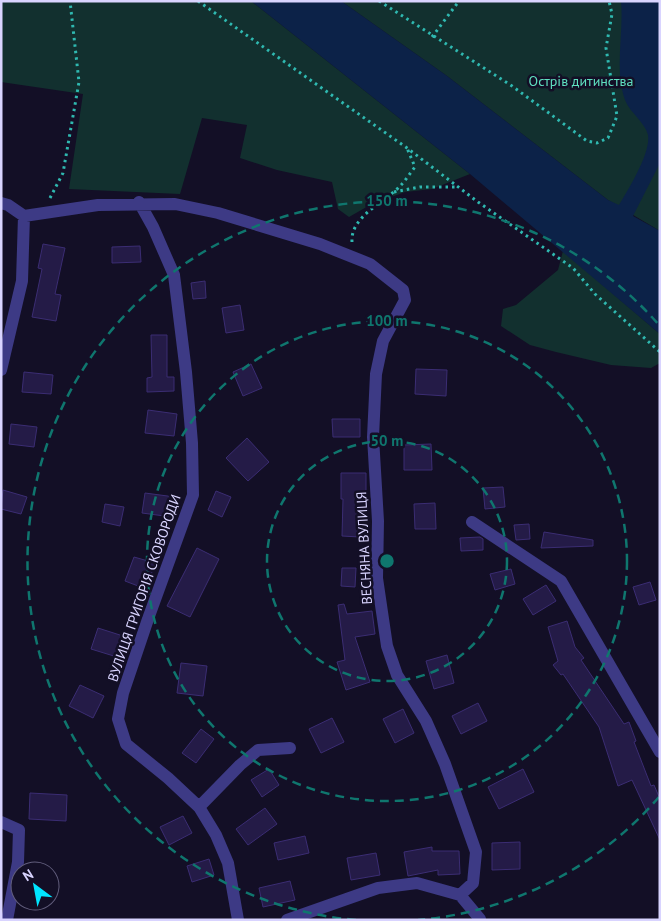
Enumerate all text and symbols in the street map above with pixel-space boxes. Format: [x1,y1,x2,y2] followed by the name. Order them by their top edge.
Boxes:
[529,72,633,90] park label: Острів дитинства
[366,191,408,210] text: 150 m
[366,311,408,330] text: 100 m
[371,431,403,450] text: 50 m
[352,491,376,605] street label: ВЕСНЯНА ВУЛИЦЯ
[103,492,185,684] street label: ВУЛИЦЯ ГРИГОРІЯ СКОВОРОДИ
[378,552,396,570] centre of rings
[10,861,60,911] north arrow
[19,865,37,885] text: N

